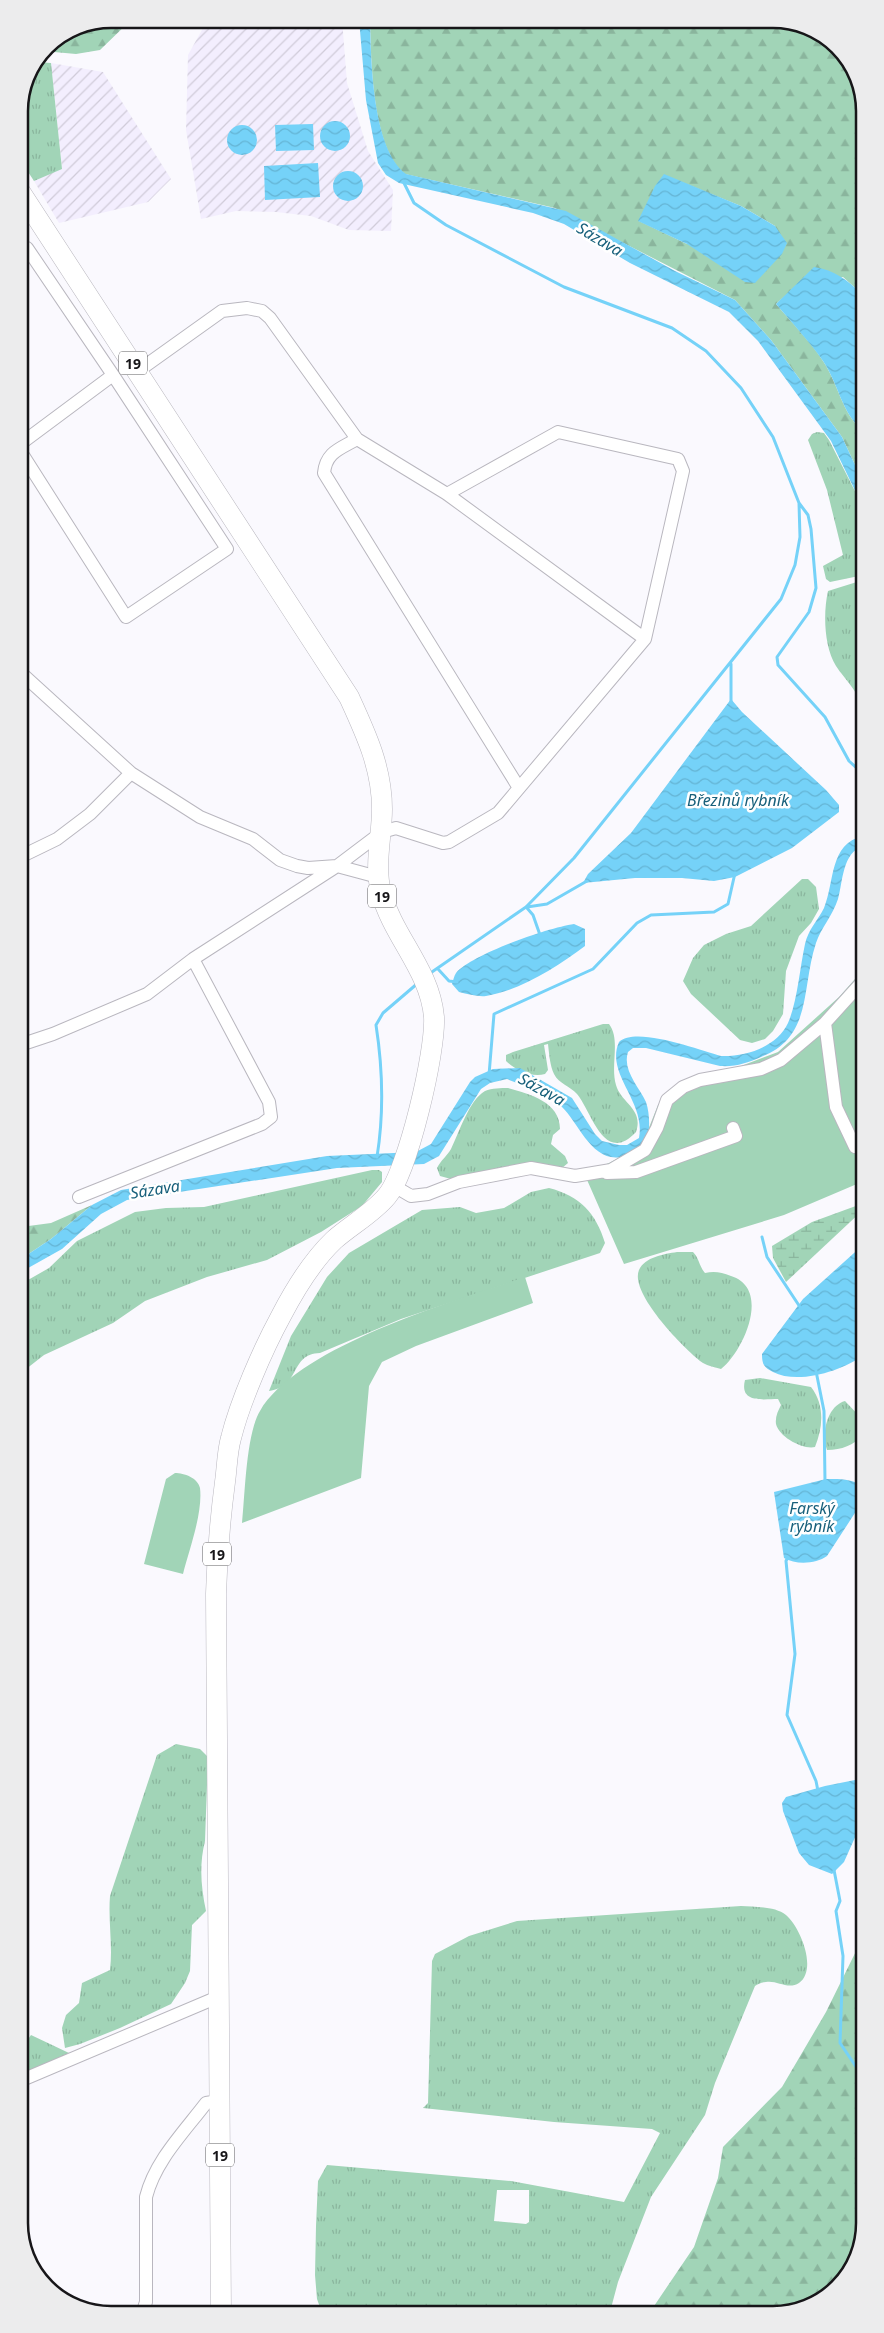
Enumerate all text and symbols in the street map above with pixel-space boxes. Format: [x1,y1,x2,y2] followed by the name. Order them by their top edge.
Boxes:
[573,217,627,261] water label: Sázava
[119,352,147,374] road number: 19
[687,789,790,811] water label: Březinů rybník
[368,884,396,908] road number: 19
[515,1067,569,1111] water label: Sázava
[129,1174,181,1204] water label: Sázava
[789,1497,836,1537] water label: Farský rybník
[203,1542,231,1566] road number: 19
[206,2144,234,2166] road number: 19

